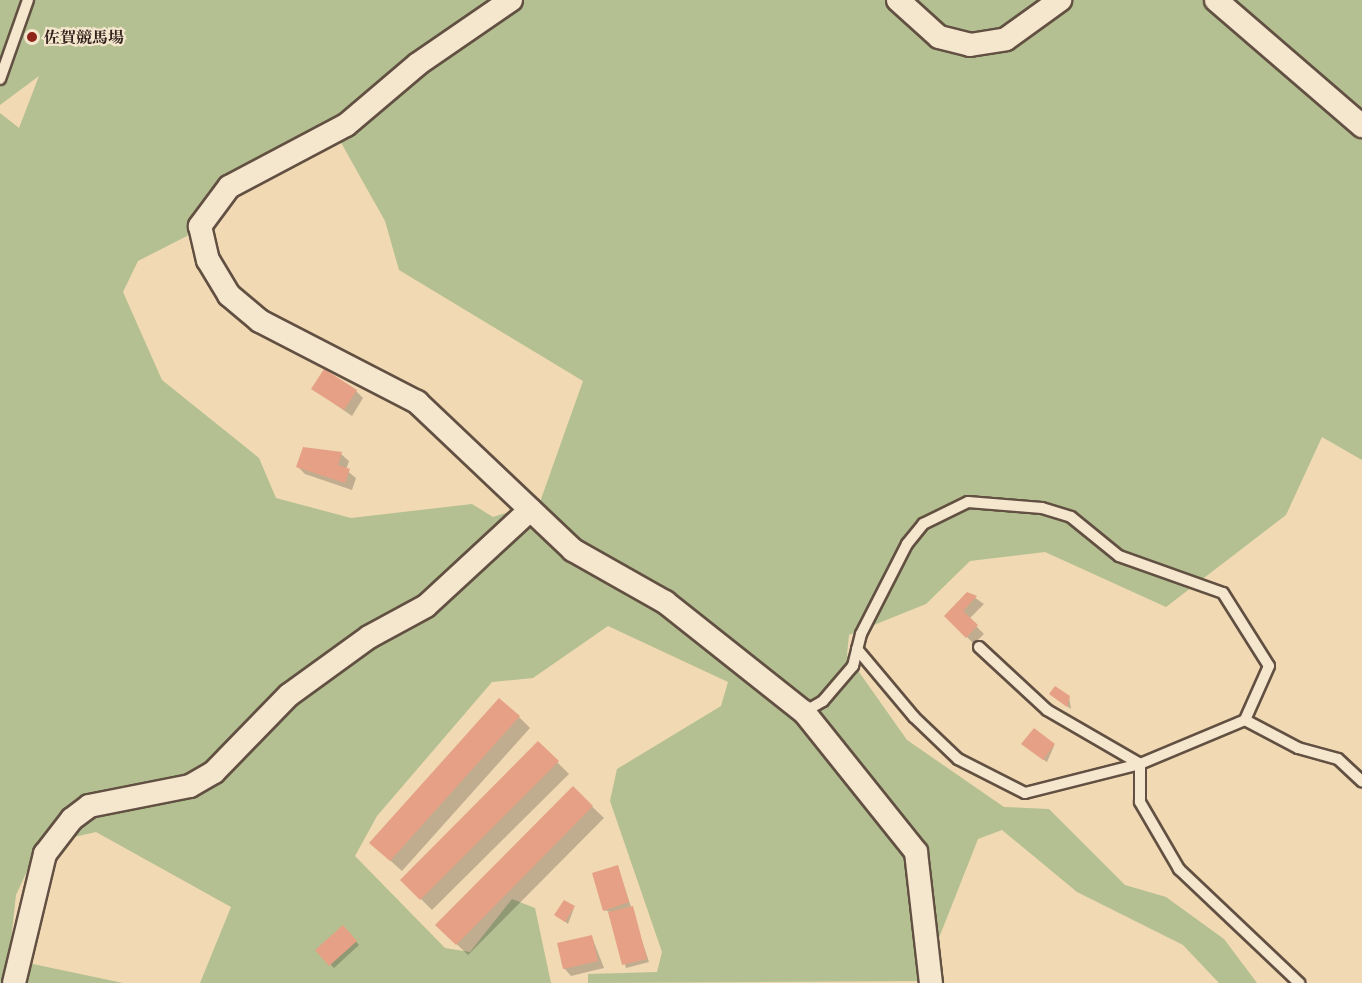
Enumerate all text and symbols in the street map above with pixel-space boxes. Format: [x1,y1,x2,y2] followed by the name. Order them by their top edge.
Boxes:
[44,27,124,47] place label: 佐賀競馬場
[25,30,39,44] marker: 佐賀競馬場

